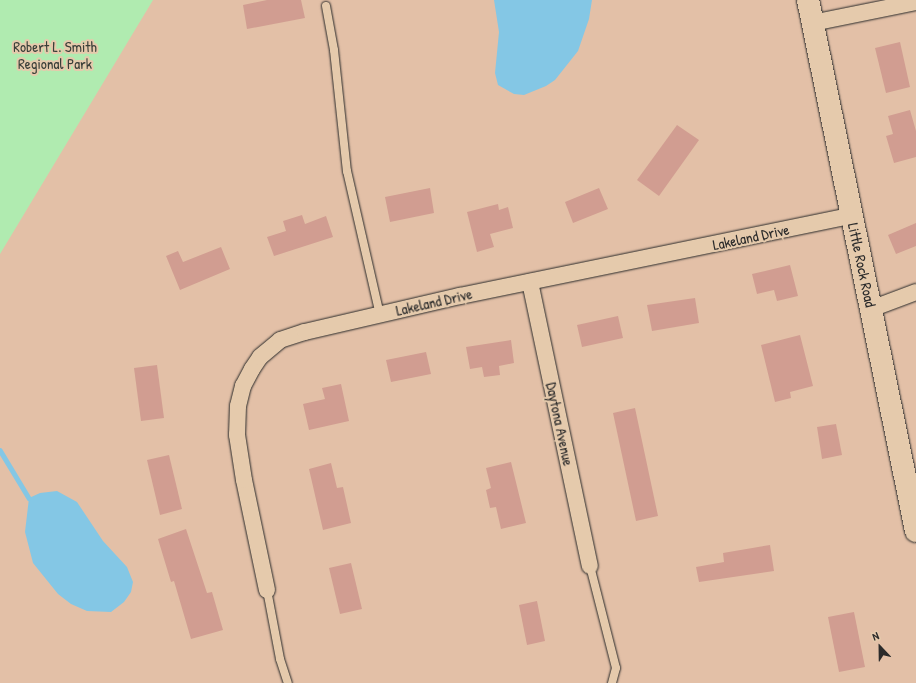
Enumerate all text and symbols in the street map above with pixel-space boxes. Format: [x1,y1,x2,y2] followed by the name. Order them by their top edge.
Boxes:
[13,37,97,72] park label: Robert L. Smith Regional Park
[711,220,791,254] street label: Lakeland Drive
[844,221,880,309] street label: Little Rock Road
[394,284,474,320] street label: Lakeland Drive
[542,381,578,467] street label: Daytona Avenue
[860,627,900,667] north arrow
[870,628,881,643] text: N

